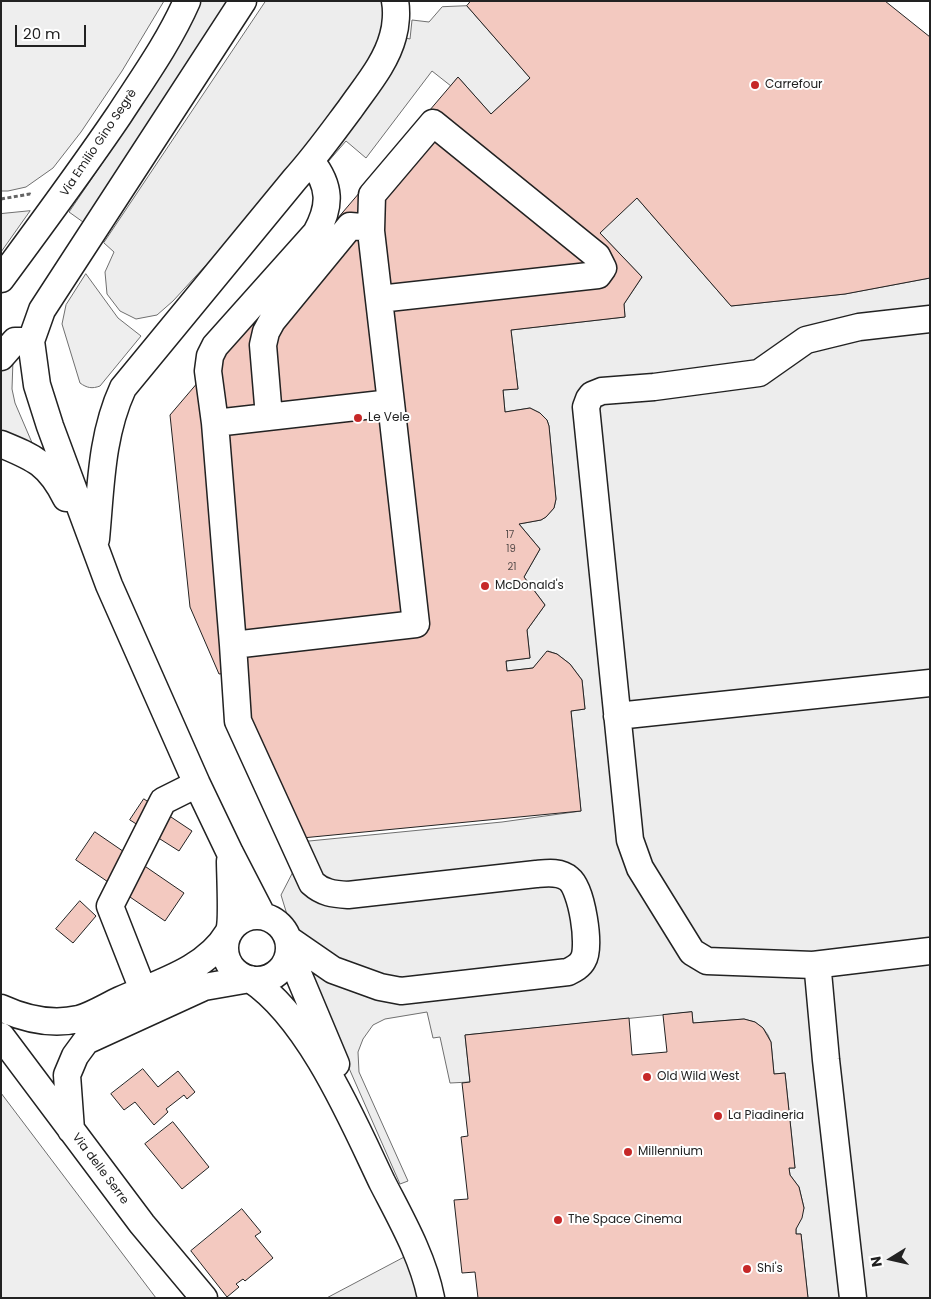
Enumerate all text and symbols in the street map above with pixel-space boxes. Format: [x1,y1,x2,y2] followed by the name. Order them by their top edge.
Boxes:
[18,15,89,47] scale bar
[23,23,61,44] text: 20 m
[765,78,823,92] place label: Carrefour
[749,79,761,91] marker: Carrefour
[58,87,140,199] street label: Via Emilio Gino Segrè
[368,411,410,425] place label: Le Vele
[352,412,364,424] marker: Le Vele
[506,529,514,541] house number: 17
[506,543,516,555] house number: 19
[508,561,516,573] house number: 21
[495,579,564,593] place label: McDonald's
[479,580,491,592] marker: McDonald's
[657,1070,739,1084] place label: Old Wild West
[641,1071,653,1083] marker: Old Wild West
[728,1109,804,1123] place label: La Piadineria
[712,1110,724,1122] marker: La Piadineria
[69,1131,131,1207] street label: Via delle Serre
[638,1145,703,1159] place label: Millennium
[622,1146,634,1158] marker: Millennium
[568,1213,682,1227] place label: The Space Cinema
[552,1214,564,1226] marker: The Space Cinema
[866,1234,916,1284] north arrow
[865,1255,887,1269] text: N
[757,1262,783,1276] place label: Shi's
[741,1263,753,1275] marker: Shi's

